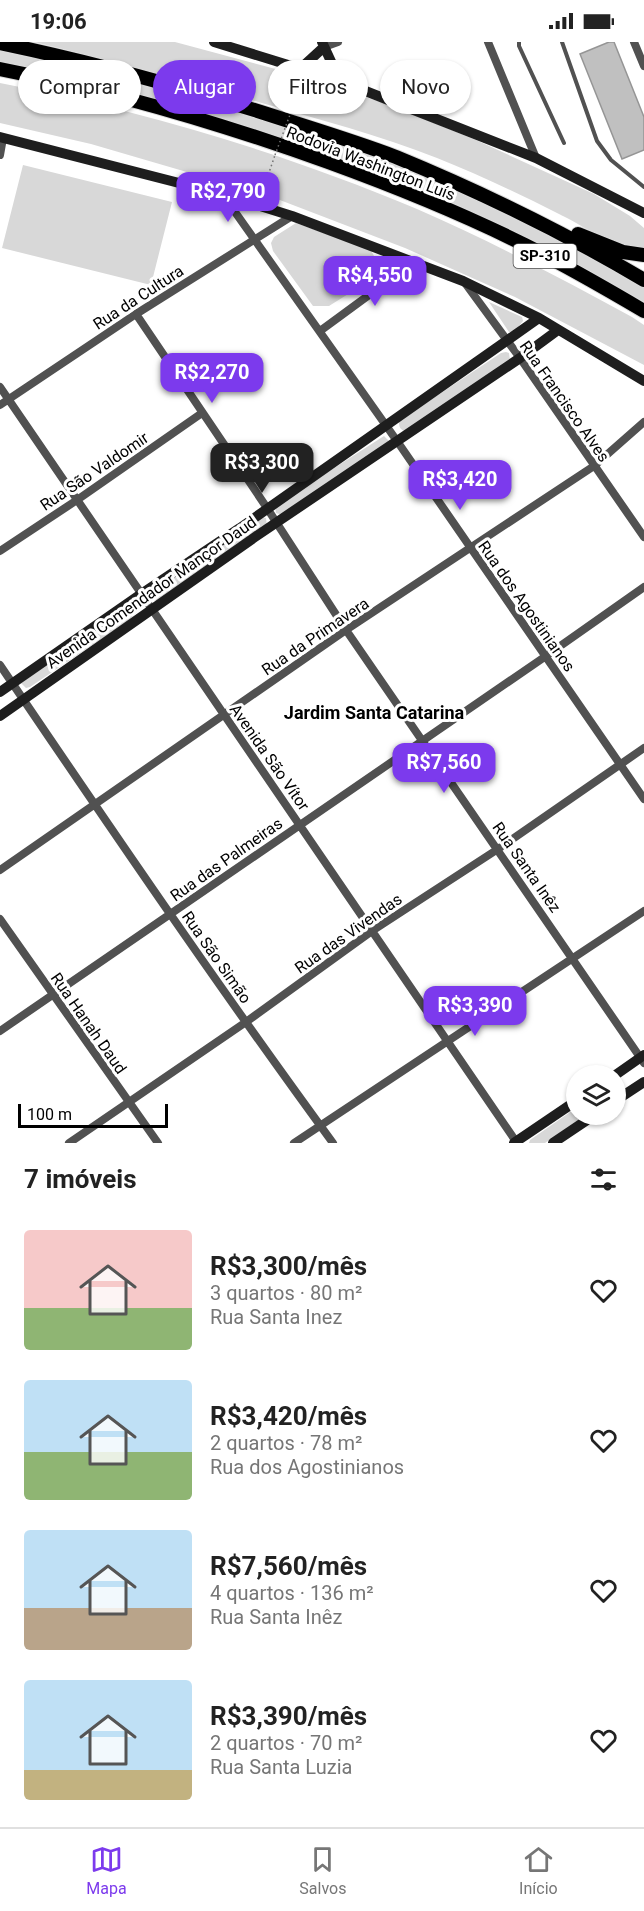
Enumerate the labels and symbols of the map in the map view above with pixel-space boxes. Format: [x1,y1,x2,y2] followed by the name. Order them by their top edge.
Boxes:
[284,123,458,204] street label: Rodovia Washington Luís
[173,172,283,223] pin: R$2,790
[514,244,576,268] road number: SP-310
[320,256,430,307] pin: R$4,550
[89,261,187,334] street label: Rua da Cultura
[516,337,613,465] street label: Rua Francisco Alves
[157,353,267,404] pin: R$2,270
[37,428,153,515] street label: Rua São Valdomir
[207,443,317,494] pin: R$3,300
[405,460,515,511] pin: R$3,420
[43,512,260,673] street label: Avenida Comendador Mançor Daud
[474,537,579,675] street label: Rua dos Agostinianos
[258,594,372,679] street label: Rua da Primavera
[226,700,314,815] street label: Avenida São Vítor
[284,702,465,723] district label: Jardim Santa Catarina
[389,743,499,794] pin: R$7,560
[167,814,286,905] street label: Rua das Palmeiras
[488,818,565,916] street label: Rua Santa Inêz
[291,889,405,977] street label: Rua das Vivendas
[178,908,255,1007] street label: Rua São Simão
[47,969,130,1077] street label: Rua Hanah Daud
[420,986,530,1037] pin: R$3,390
[18,1101,168,1128] scale bar

